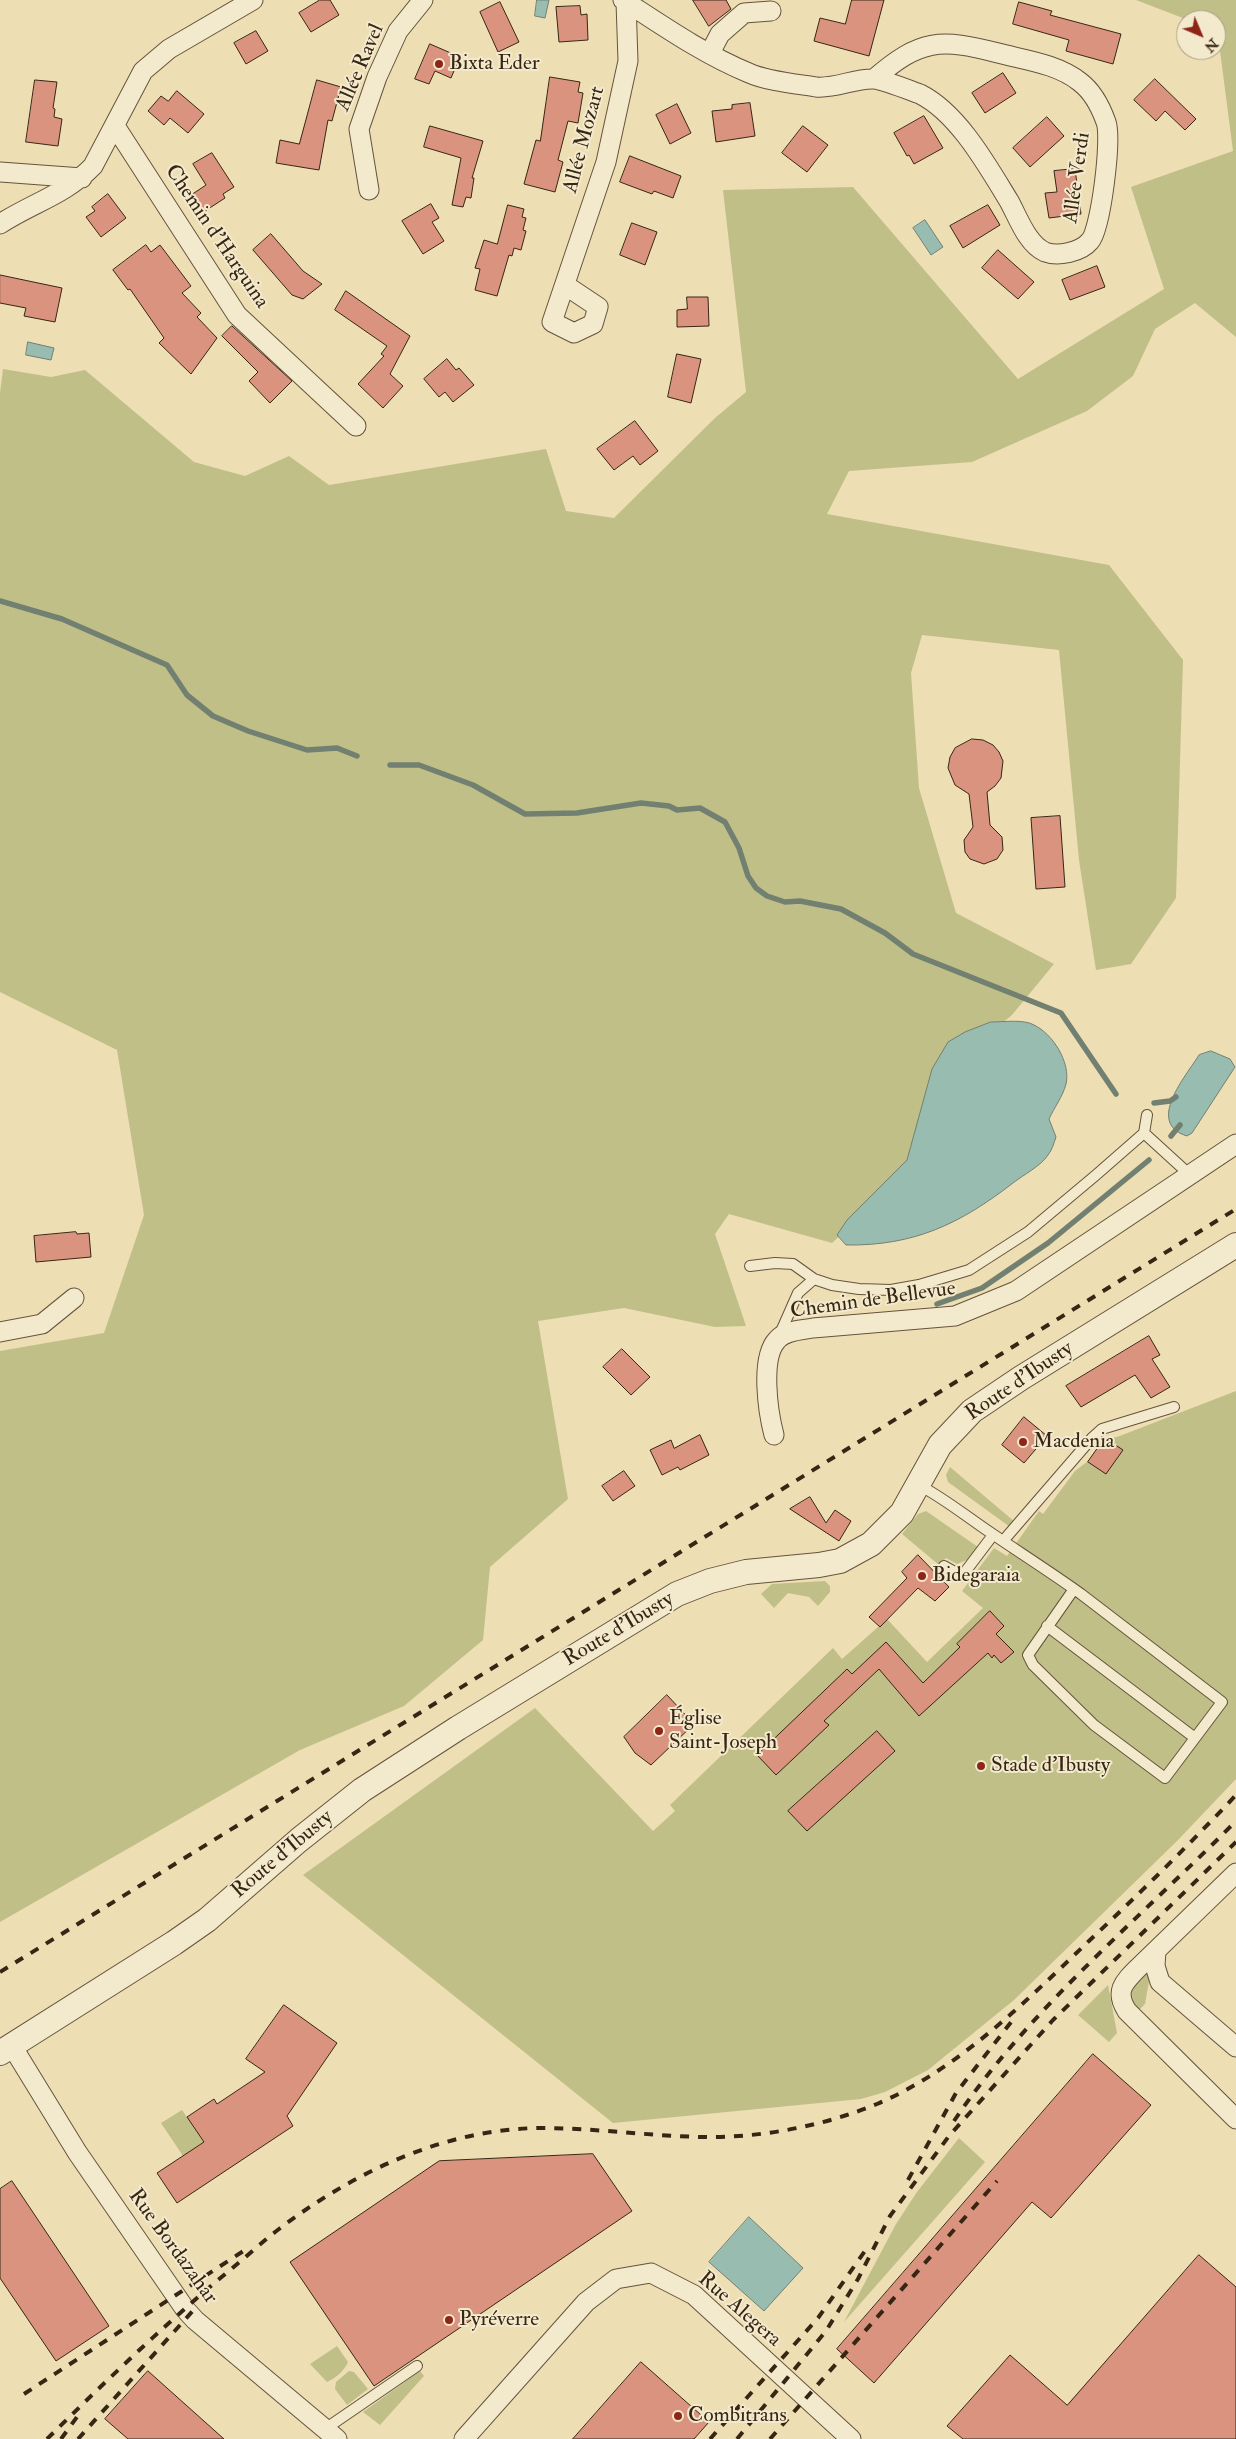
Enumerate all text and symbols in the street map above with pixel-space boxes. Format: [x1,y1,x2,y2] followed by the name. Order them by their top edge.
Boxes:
[1176,10,1226,60] north arrow
[331,21,391,115] street label: Allée Ravel
[1201,35,1222,56] text: N
[449,51,539,77] place label: Bixta Eder
[433,58,445,70] marker: Bixta Eder
[559,84,611,196] street label: Allée Mozart
[1059,131,1097,225] street label: Allée Verdi
[159,160,273,314] street label: Chemin d'Harguina
[789,1277,957,1325] street label: Chemin de Bellevue
[961,1337,1079,1427] street label: Route d'Ibusty
[1033,1429,1114,1455] place label: Macdenia
[1017,1436,1029,1448] marker: Macdenia
[932,1563,1020,1589] place label: Bidegaraia
[916,1570,928,1582] marker: Bidegaraia
[559,1587,679,1673] street label: Route d'Ibusty
[669,1706,777,1756] place label: Église Saint-Joseph
[653,1725,665,1737] marker: Église Saint-Joseph
[991,1753,1110,1779] place label: Stade d'Ibusty
[975,1760,987,1772] marker: Stade d'Ibusty
[227,1805,339,1905] street label: Route d'Ibusty
[122,2185,222,2309] street label: Rue Bordazahar
[692,2267,786,2353] street label: Rue Alegera
[459,2307,539,2333] place label: Pyréverre
[443,2314,455,2326] marker: Pyréverre
[688,2403,787,2429] place label: Combitrans
[672,2410,684,2422] marker: Combitrans

